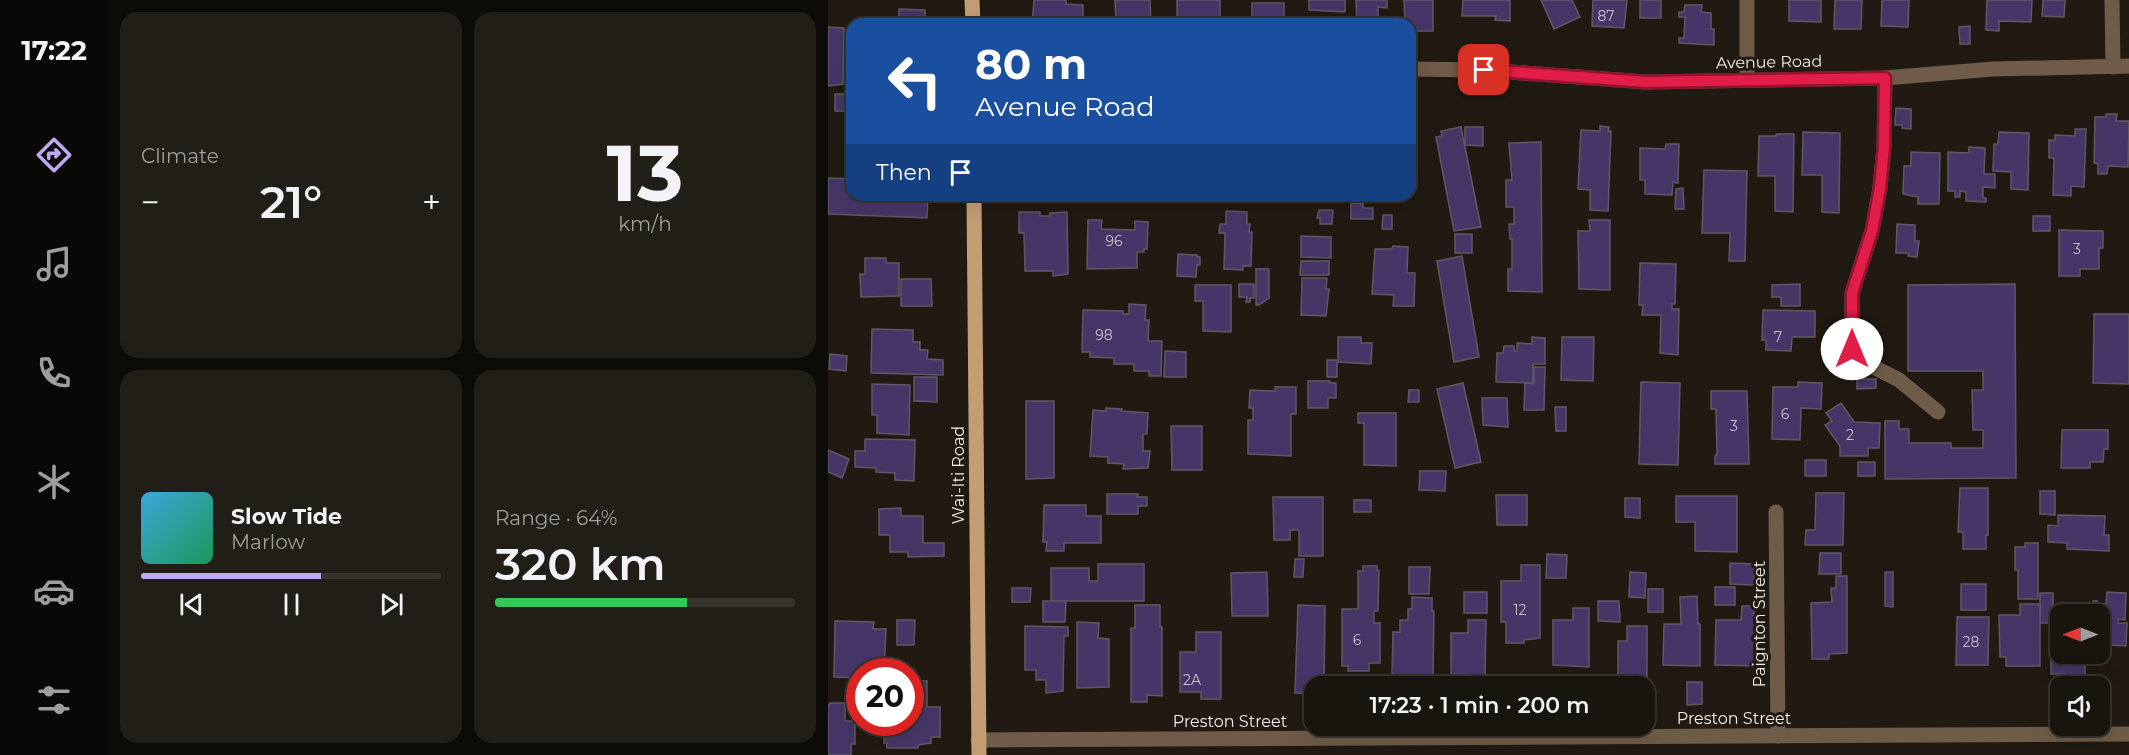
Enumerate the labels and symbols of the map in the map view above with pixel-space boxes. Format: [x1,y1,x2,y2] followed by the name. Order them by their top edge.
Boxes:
[1597,7,1615,25] house number: 87
[1458,44,1509,95] pin
[1716,52,1822,72] street label: Avenue Road
[1105,232,1123,250] house number: 96
[2073,240,2081,258] house number: 3
[1820,317,1884,381] position arrow
[1095,326,1113,344] house number: 98
[1774,328,1782,346] house number: 7
[1781,405,1790,423] house number: 6
[1730,417,1738,435] house number: 3
[949,426,968,524] street label: Wai-Iti Road
[1846,426,1854,444] house number: 2
[1750,560,1769,687] street label: Paignton Street
[1513,601,1527,619] house number: 12
[2050,604,2110,664] north arrow
[1353,631,1362,649] house number: 6
[1963,633,1980,651] house number: 28
[846,658,924,736] speed limit sign: 20
[1183,671,1202,689] house number: 2A
[1677,709,1792,728] street label: Preston Street
[1173,712,1288,731] street label: Preston Street

